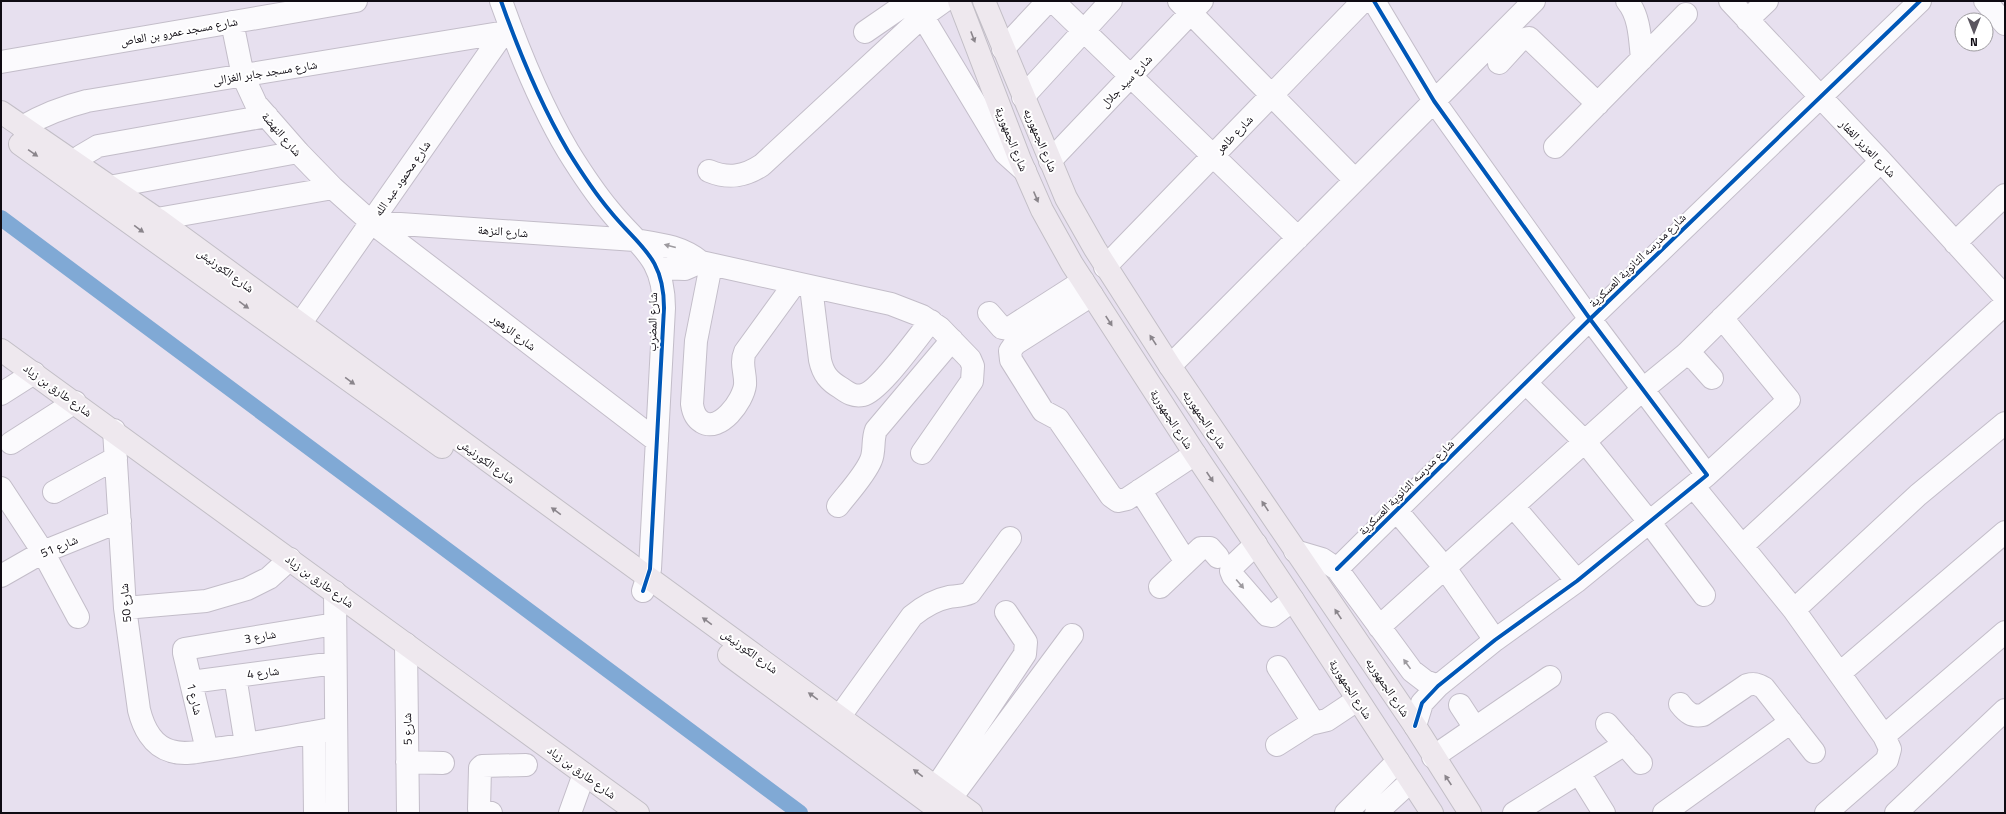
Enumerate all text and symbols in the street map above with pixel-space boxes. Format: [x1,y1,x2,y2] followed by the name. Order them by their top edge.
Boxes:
[119,11,239,51] street label: شارع مسجد عمرو بن العاص
[1954,12,1994,52] north arrow
[970,32,976,44] one-way arrow
[1970,34,1978,50] text: N
[1096,50,1157,112] street label: شارع سيد جلال
[211,54,319,90] street label: شارع مسجد جابر الغزالى
[990,104,1034,174] street label: شارع الجمهورية
[1019,105,1063,175] street label: شارع الجمهوريه
[257,108,307,161] street label: شارع النهضة
[1210,110,1257,158] street label: شارع طاهر
[1834,114,1901,182] street label: شارع العزيز الغفار
[369,136,435,220] street label: شارع محمود عبد الله
[28,149,38,157] one-way arrow
[1033,192,1039,203] one-way arrow
[1584,208,1690,312] street label: شارع مدرسه الثانوية العسكرية
[477,220,529,242] street label: شارع النزهة
[133,225,144,233] one-way arrow
[194,243,259,297] street label: شارع الكورنيش
[664,243,676,249] one-way arrow
[642,292,662,352] street label: شارع المضرب
[239,301,250,309] one-way arrow
[487,308,541,355] street label: شارع الزهور
[1105,316,1113,326] one-way arrow
[1149,335,1157,346] one-way arrow
[20,358,96,422] street label: شارع طارق بن زياد
[344,376,355,385] one-way arrow
[1145,385,1199,453] street label: شارع الجمهورية
[1178,385,1232,453] street label: شارع الجمهوريه
[455,434,520,488] street label: شارع الكورنيش
[1354,435,1458,539] street label: شارع مدرسه الثانوية العسكرية
[1207,471,1214,483] one-way arrow
[1261,501,1269,512] one-way arrow
[551,507,562,516] one-way arrow
[37,530,81,562] street label: شارع 51
[282,549,358,613] street label: شارع طارق بن زياد
[1235,579,1244,590] one-way arrow
[114,583,136,623] street label: شارع 50
[1334,609,1342,619] one-way arrow
[702,617,712,625] one-way arrow
[243,624,278,648] street label: شارع 3
[718,624,783,678] street label: شارع الكورنيش
[1361,653,1415,721] street label: شارع الجمهوريه
[1324,655,1378,723] street label: شارع الجمهورية
[1403,659,1411,670] one-way arrow
[246,661,280,683] street label: شارع 4
[182,681,208,717] street label: شارع 1
[807,692,818,700] one-way arrow
[397,713,417,745] street label: شارع 5
[544,740,620,804] street label: شارع طارق بن زياد
[912,769,923,777] one-way arrow
[1444,775,1452,786] one-way arrow

